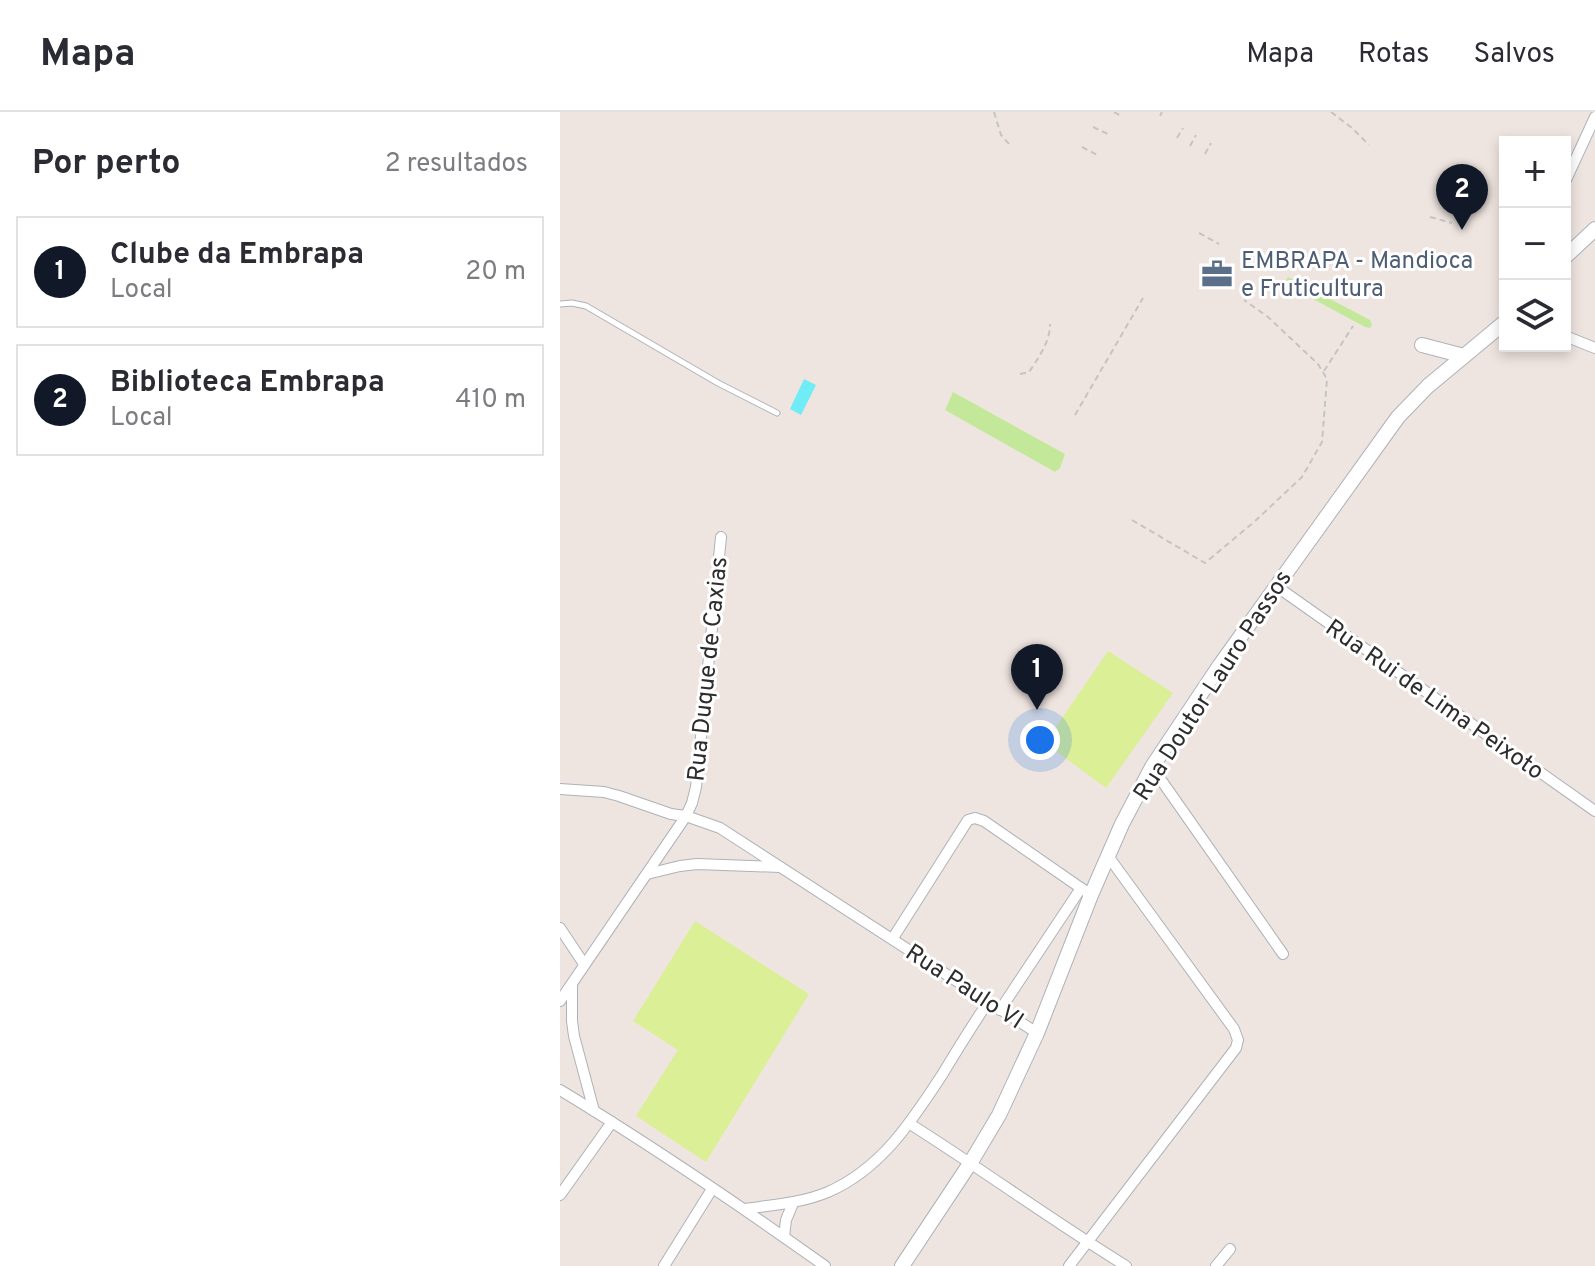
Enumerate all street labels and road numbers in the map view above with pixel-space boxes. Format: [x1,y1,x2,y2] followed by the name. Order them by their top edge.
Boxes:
[682,555,736,783] street label: Rua Duque de Caxias
[1128,565,1300,807] street label: Rua Doutor Lauro Passos
[1319,614,1549,787] street label: Rua Rui de Lima Peixoto
[899,938,1029,1037] street label: Rua Paulo VI

